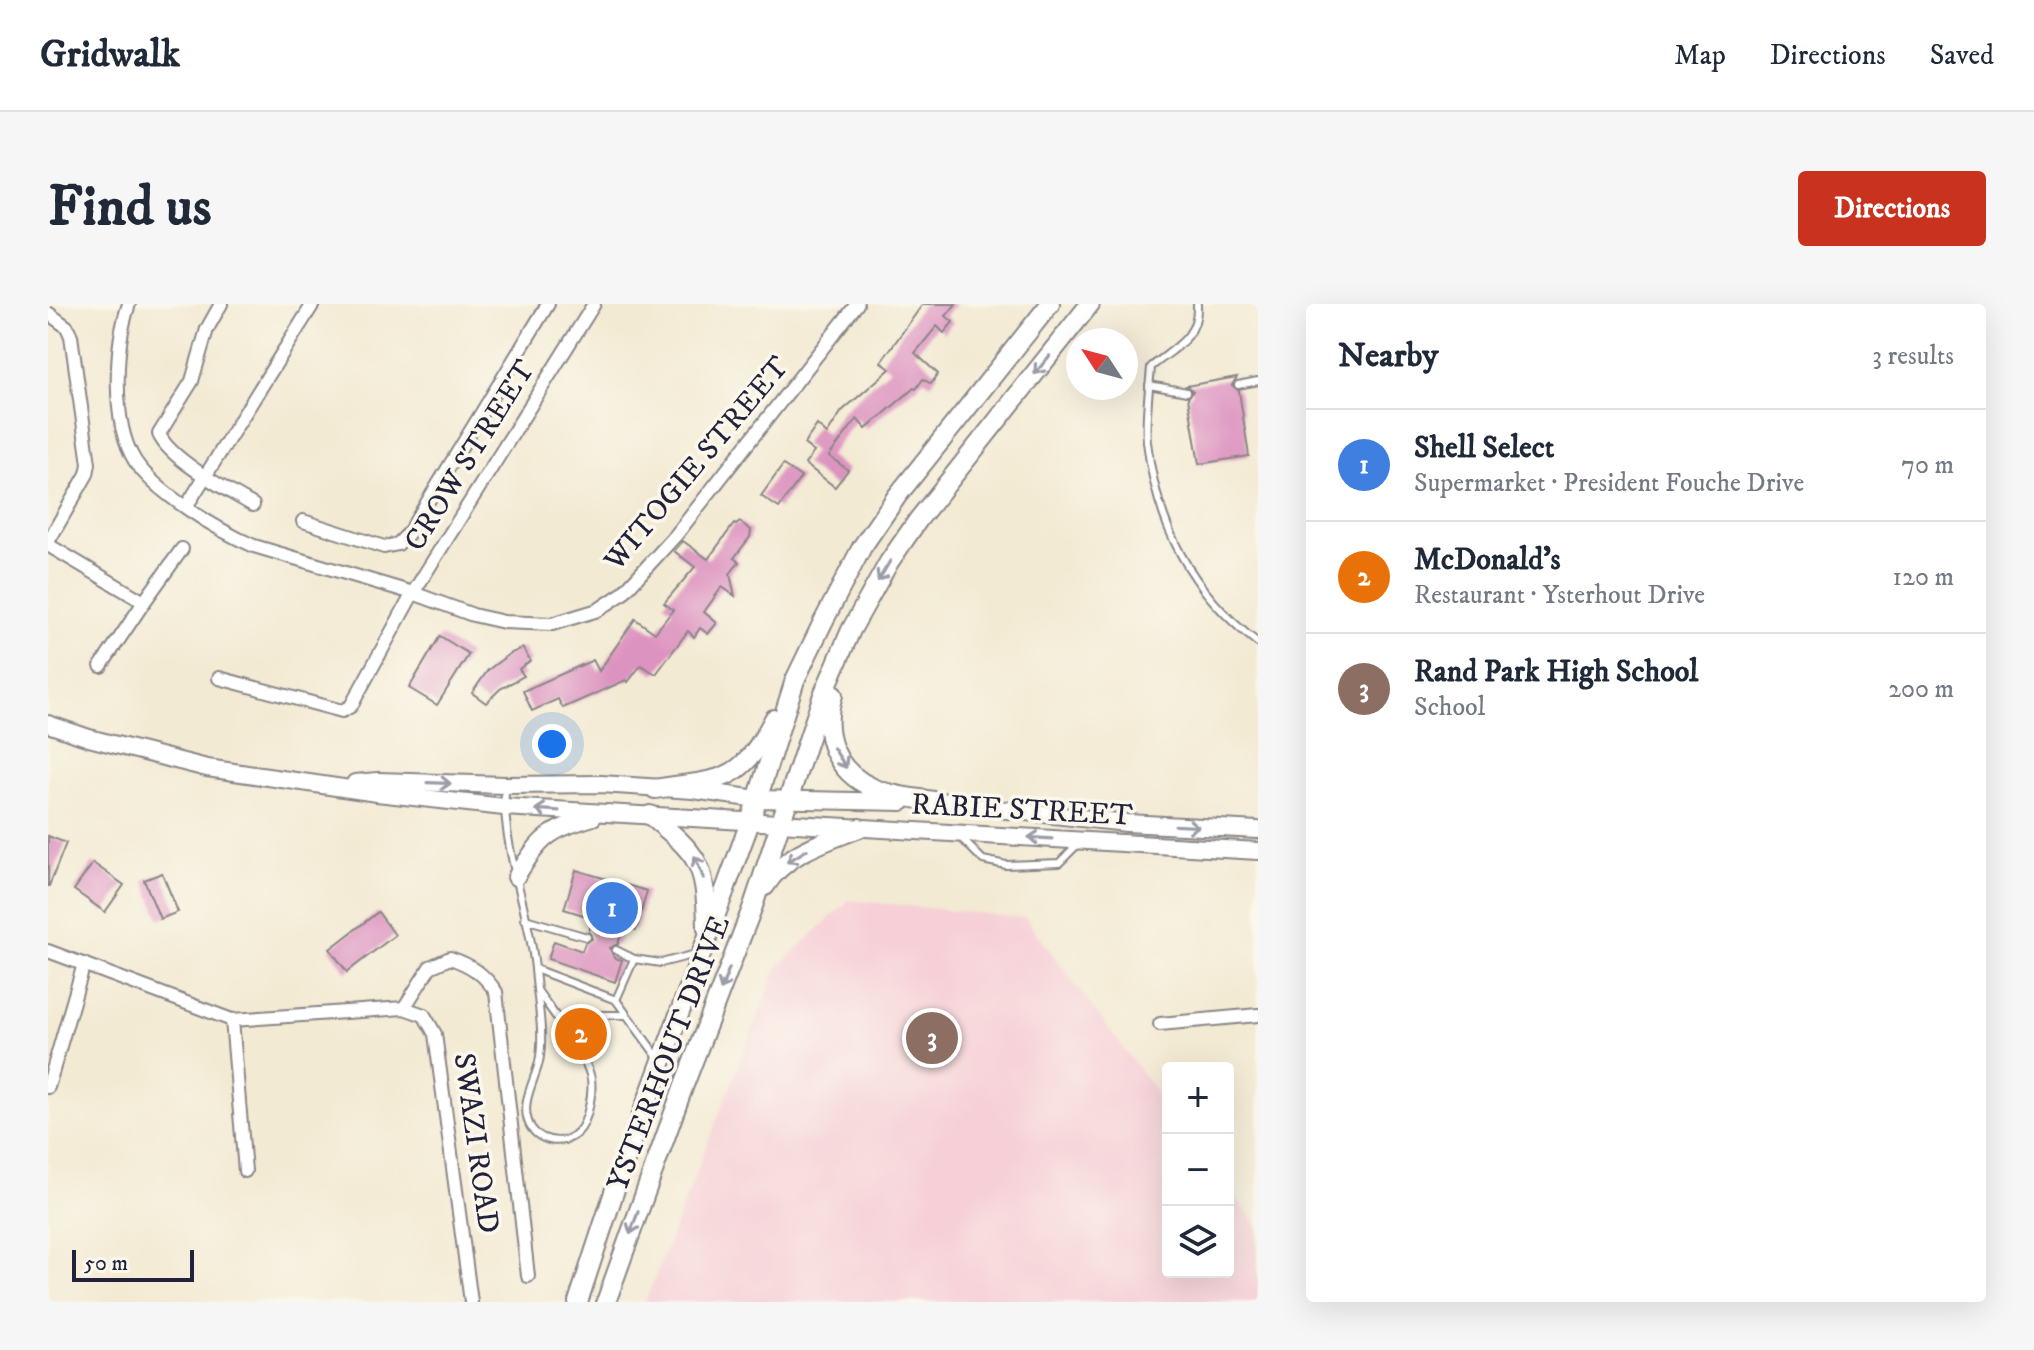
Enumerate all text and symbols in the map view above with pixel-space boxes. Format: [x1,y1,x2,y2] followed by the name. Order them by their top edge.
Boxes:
[40,31,180,79] text: Gridwalk
[1674,38,1726,73] text: Map
[1770,38,1886,73] text: Directions
[1930,38,1994,73] text: Saved
[1798,171,1986,246] button: Directions
[48,173,212,243] text: Find us
[1066,328,1138,400] north arrow
[1338,335,1439,377] text: Nearby
[1872,340,1954,373] text: 3 results
[596,349,798,579] street label: WITOGIE STREET
[397,353,544,558] street label: CROW STREET
[1033,354,1050,375] one-way arrow
[1414,430,1554,467] text: Shell Select
[1359,449,1369,482] text: 1
[1901,449,1954,482] text: 70 m
[1414,467,1804,500] text: Supermarket · President Fouche Drive
[1414,542,1561,579] text: McDonald's
[875,559,891,582] one-way arrow
[1358,561,1370,594] text: 2
[1893,561,1954,594] text: 120 m
[1414,579,1705,612] text: Restaurant · Ysterhout Drive
[1414,654,1698,691] text: Rand Park High School
[1359,673,1369,706] text: 3
[1888,673,1954,706] text: 200 m
[1414,691,1485,724] text: School
[532,724,572,764] your location
[831,747,848,769] one-way arrow
[425,776,452,791] one-way arrow
[910,786,1134,835] street label: RABIE STREET
[534,802,561,817] one-way arrow
[1173,819,1200,834] one-way arrow
[1027,830,1054,845] one-way arrow
[787,848,809,864] one-way arrow
[691,856,705,880] one-way arrow
[586,878,638,938] pin: 1
[600,911,739,1196] street label: YSTERHOUT DRIVE
[717,966,731,991] one-way arrow
[555,1004,607,1064] pin: 2
[906,1008,958,1068] pin: 3
[445,1051,506,1236] street label: SWAZI ROAD
[1162,1062,1234,1278] map controls
[1162,1062,1234,1134] button: +
[1162,1134,1234,1206] button: −
[1162,1206,1234,1278] button: layers
[626,1210,641,1235] one-way arrow
[72,1246,194,1282] scale bar
[84,1250,128,1277] text: 50 m

